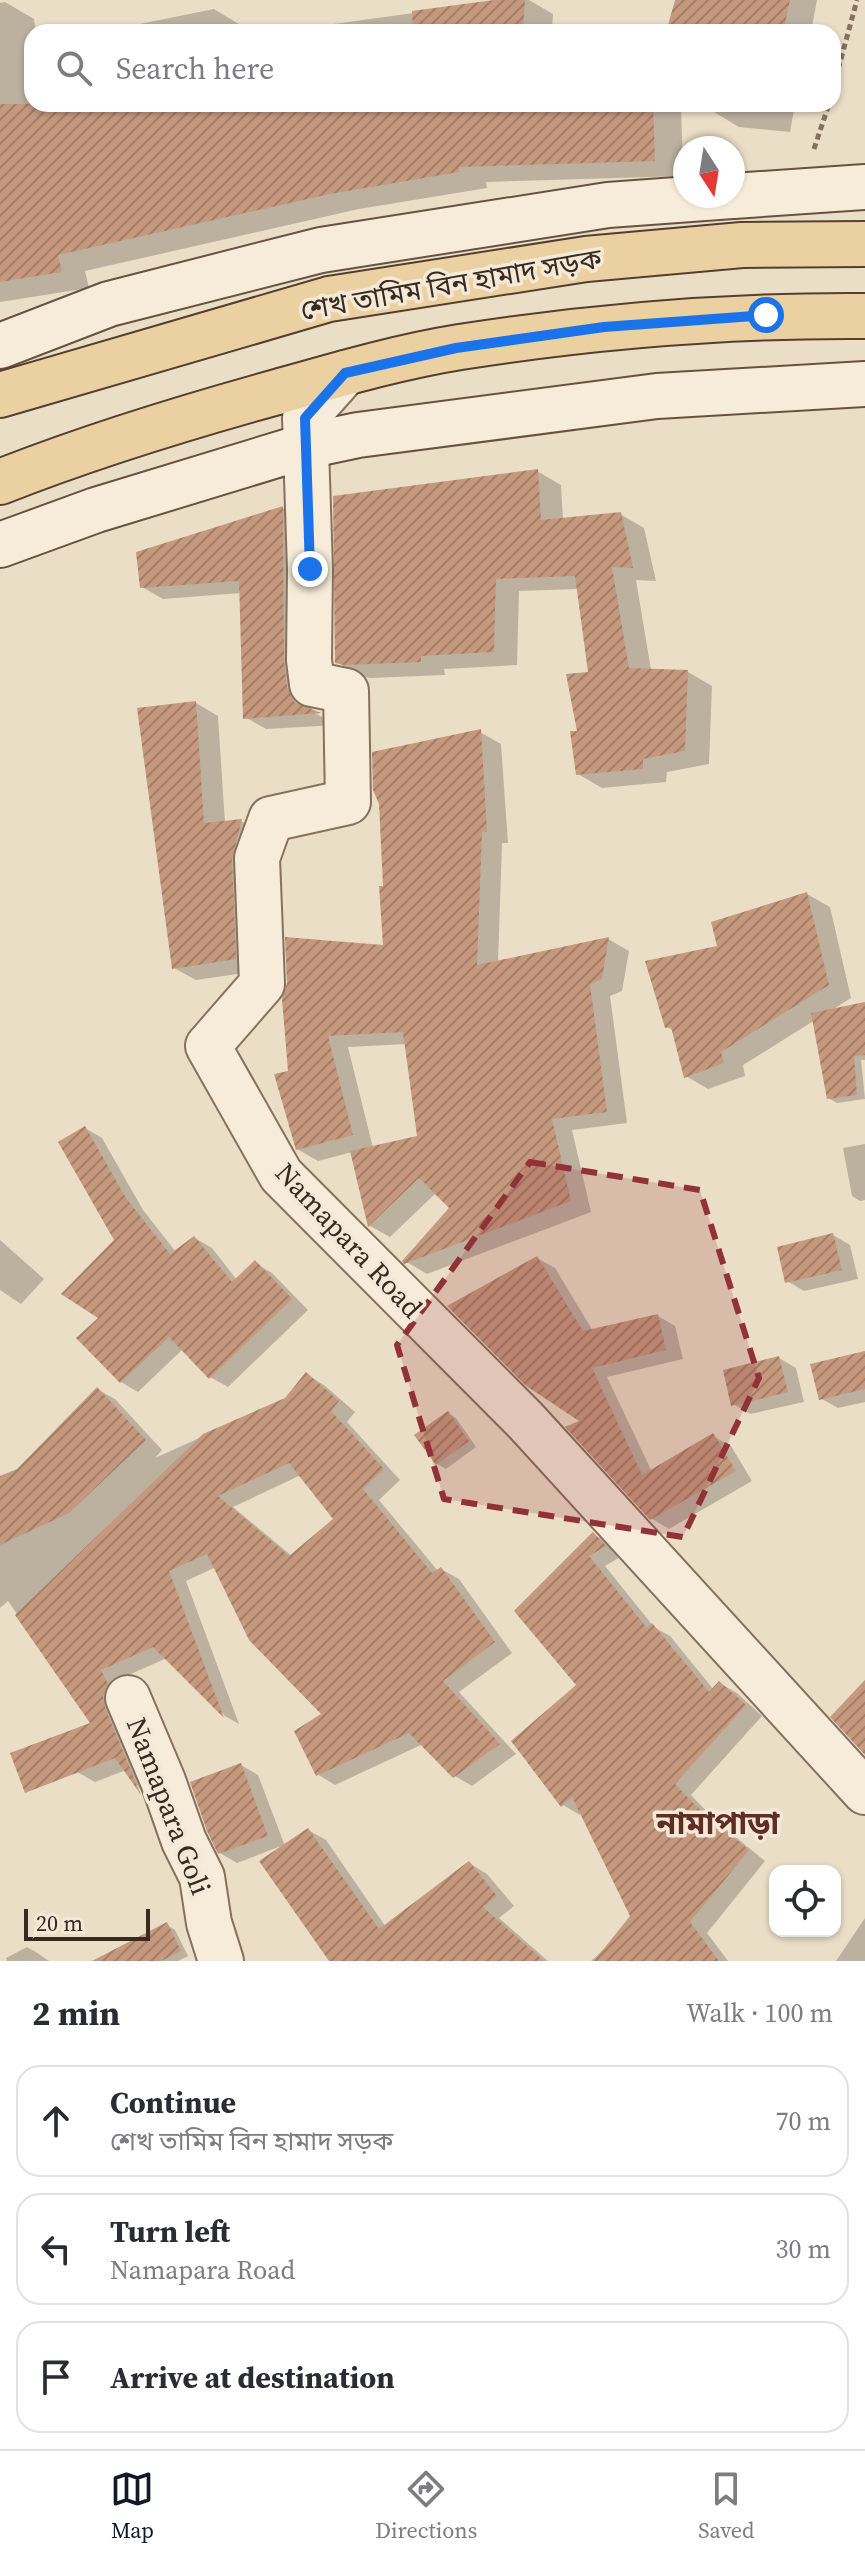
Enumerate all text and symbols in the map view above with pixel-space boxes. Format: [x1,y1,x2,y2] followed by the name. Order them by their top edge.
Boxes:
[24,24,841,112] search box
[52,46,96,90] icon: search
[116,48,274,89] text: Search here
[673,136,745,208] north arrow
[297,239,605,329] street label: শেখ তামিম বিন হামাদ সড়ক
[748,297,784,333] route start
[292,551,328,587] route end
[267,1154,431,1326] street label: Namapara Road
[118,1712,220,1900] street label: Namapara Goli
[656,1801,780,1845] district label: নামাপাড়া
[769,1865,841,1937] map controls
[769,1865,841,1937] button: locate
[24,1905,150,1941] scale bar
[36,1908,83,1938] text: 20 m
[32,1990,120,2036] text: 2 min
[686,1995,833,2031] text: Walk · 100 m
[110,2082,236,2123] text: Continue
[34,2099,78,2143] icon: ahead
[776,2103,831,2139] text: 70 m
[110,2123,393,2159] text: শেখ তামিম বিন হামাদ সড়ক
[110,2211,230,2252] text: Turn left
[34,2227,78,2271] icon: left
[776,2231,831,2267] text: 30 m
[110,2252,295,2288] text: Namapara Road
[34,2355,78,2399] icon: arrive
[110,2357,395,2398] text: Arrive at destination
[110,2467,154,2545] tab: Map
[375,2467,477,2545] tab: Directions
[698,2467,755,2545] tab: Saved

